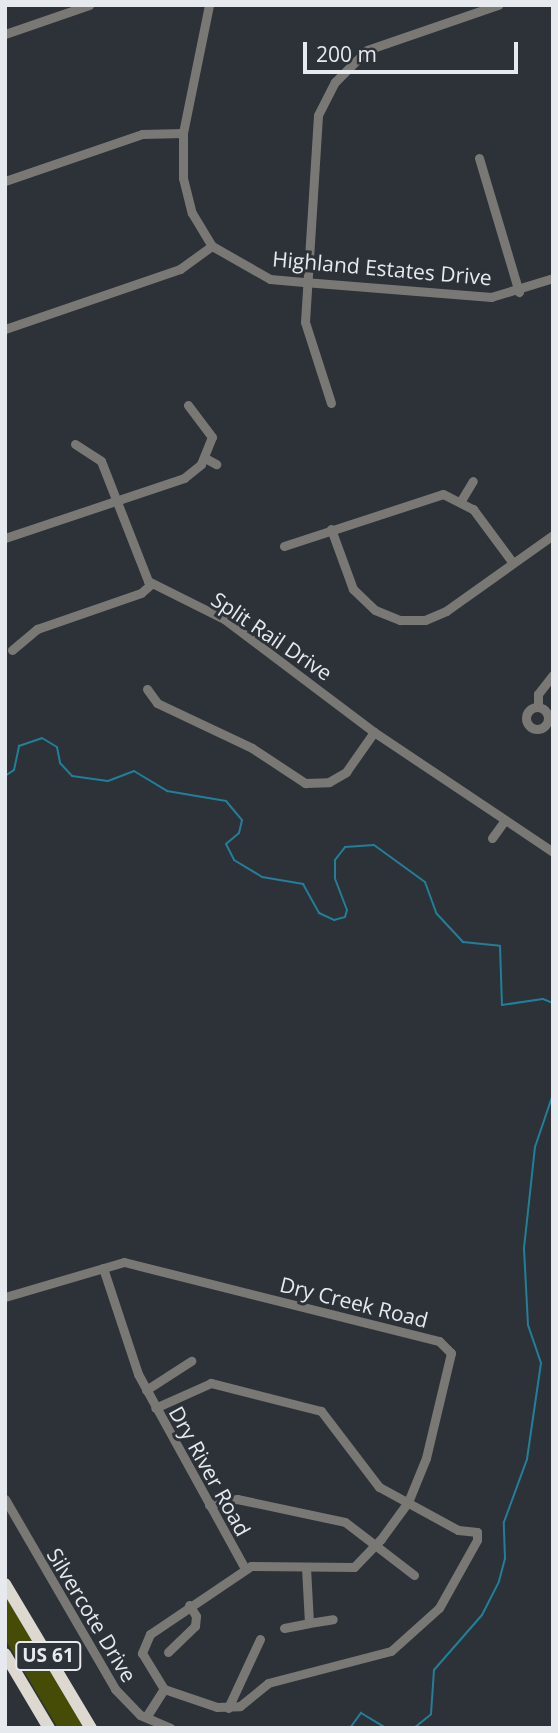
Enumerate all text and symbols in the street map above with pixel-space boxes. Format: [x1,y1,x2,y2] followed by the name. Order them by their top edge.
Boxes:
[306,28,521,72] scale bar
[316,40,377,68] text: 200 m
[271,246,493,290] street label: Highland Estates Drive
[207,586,337,686] street label: Split Rail Drive
[277,1271,431,1333] street label: Dry Creek Road
[164,1402,256,1540] street label: Dry River Road
[42,1543,142,1687] street label: Silvercote Drive
[15,1640,81,1672] road number: US 61

